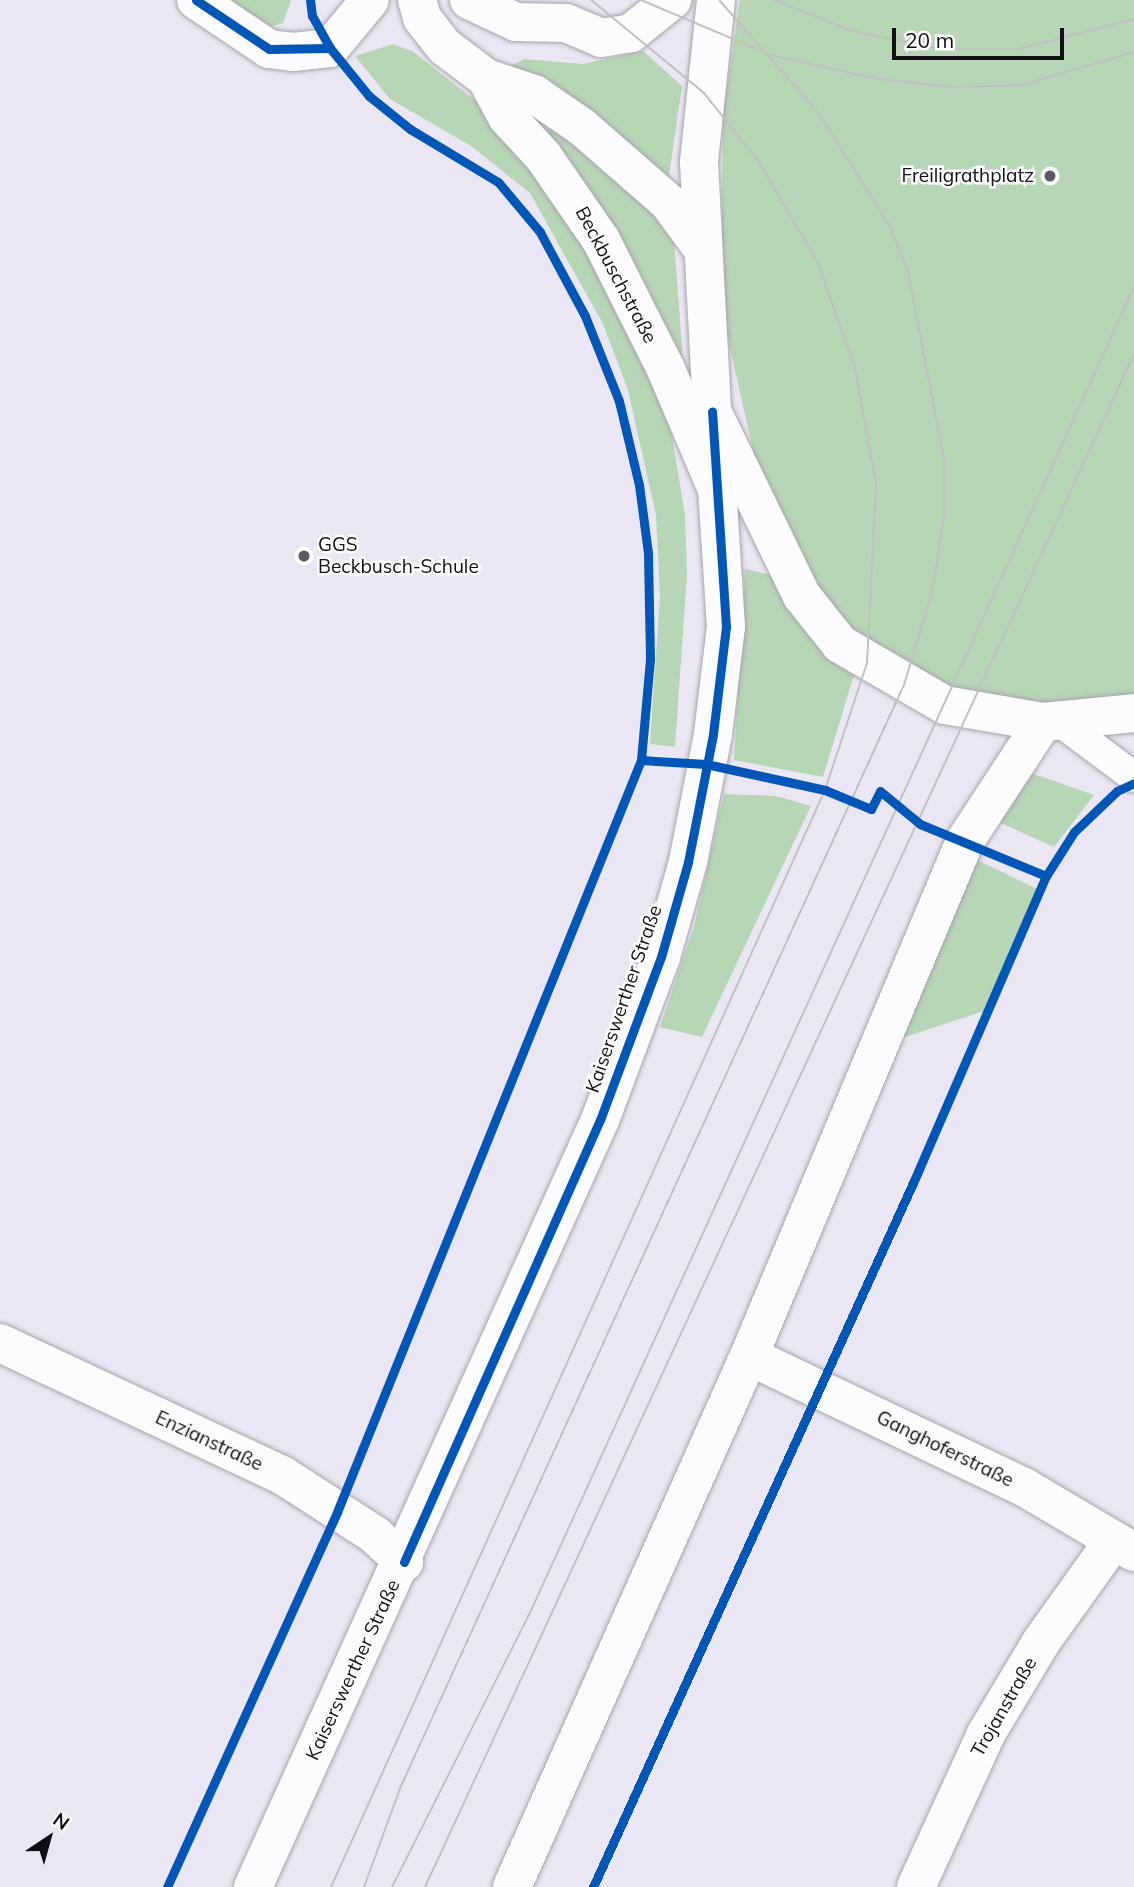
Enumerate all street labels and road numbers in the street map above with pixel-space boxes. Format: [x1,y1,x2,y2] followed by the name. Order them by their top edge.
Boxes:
[570,203,662,347] street label: Beckbuschstraße
[581,902,667,1096] street label: Kaiserswerther Straße
[152,1406,266,1476] street label: Enzianstraße
[873,1406,1017,1492] street label: Ganghoferstraße
[301,1576,405,1764] street label: Kaiserswerther Straße
[966,1653,1042,1761] street label: Trojanstraße

